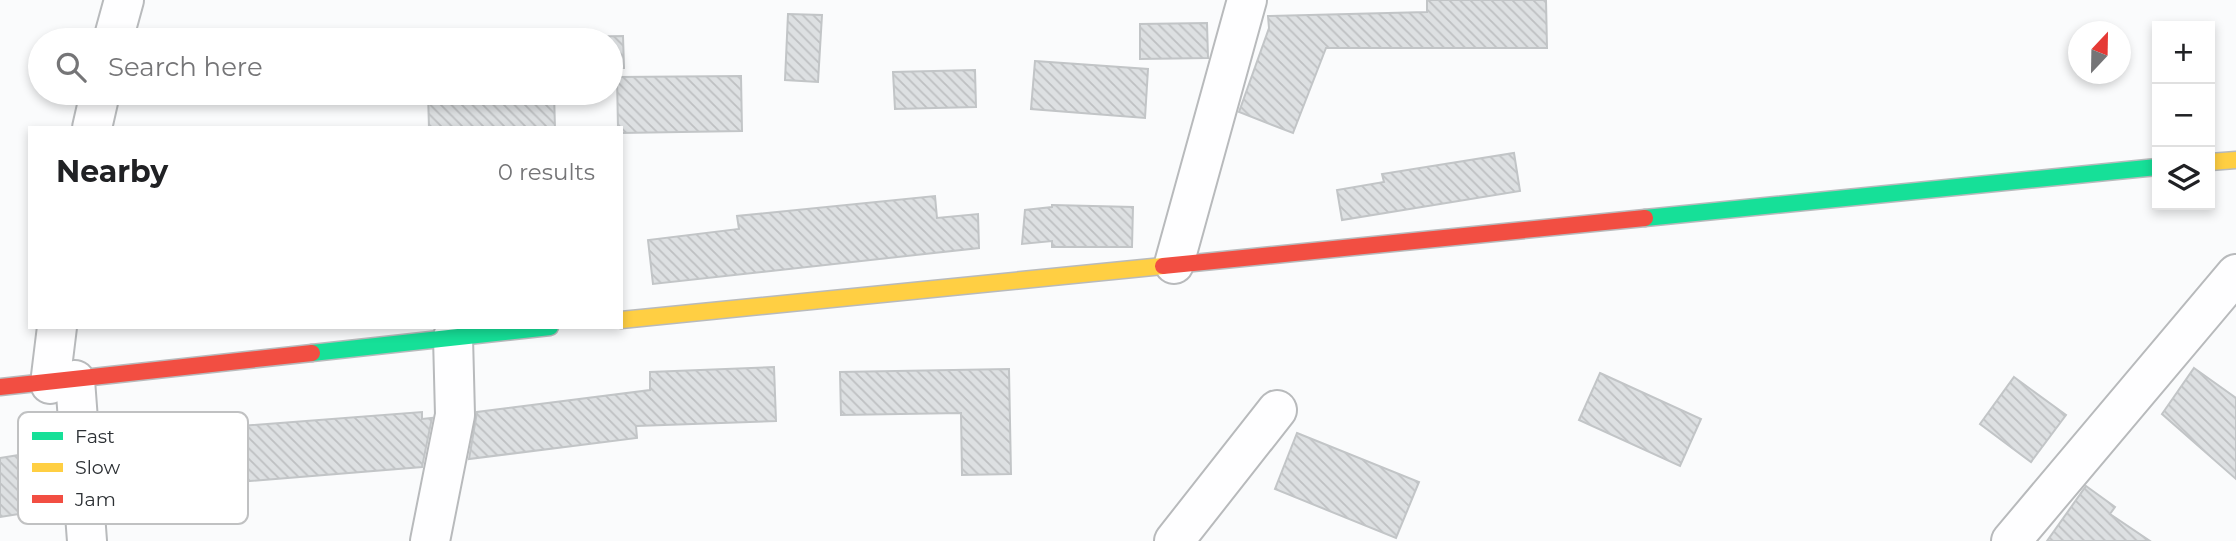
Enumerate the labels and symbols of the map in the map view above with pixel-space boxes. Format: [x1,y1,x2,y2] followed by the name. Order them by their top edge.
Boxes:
[2068,21,2131,84] north arrow
[18,412,248,524] legend
[75,425,115,448] text: Fast
[75,456,120,479] text: Slow
[74,488,116,511] text: Jam

